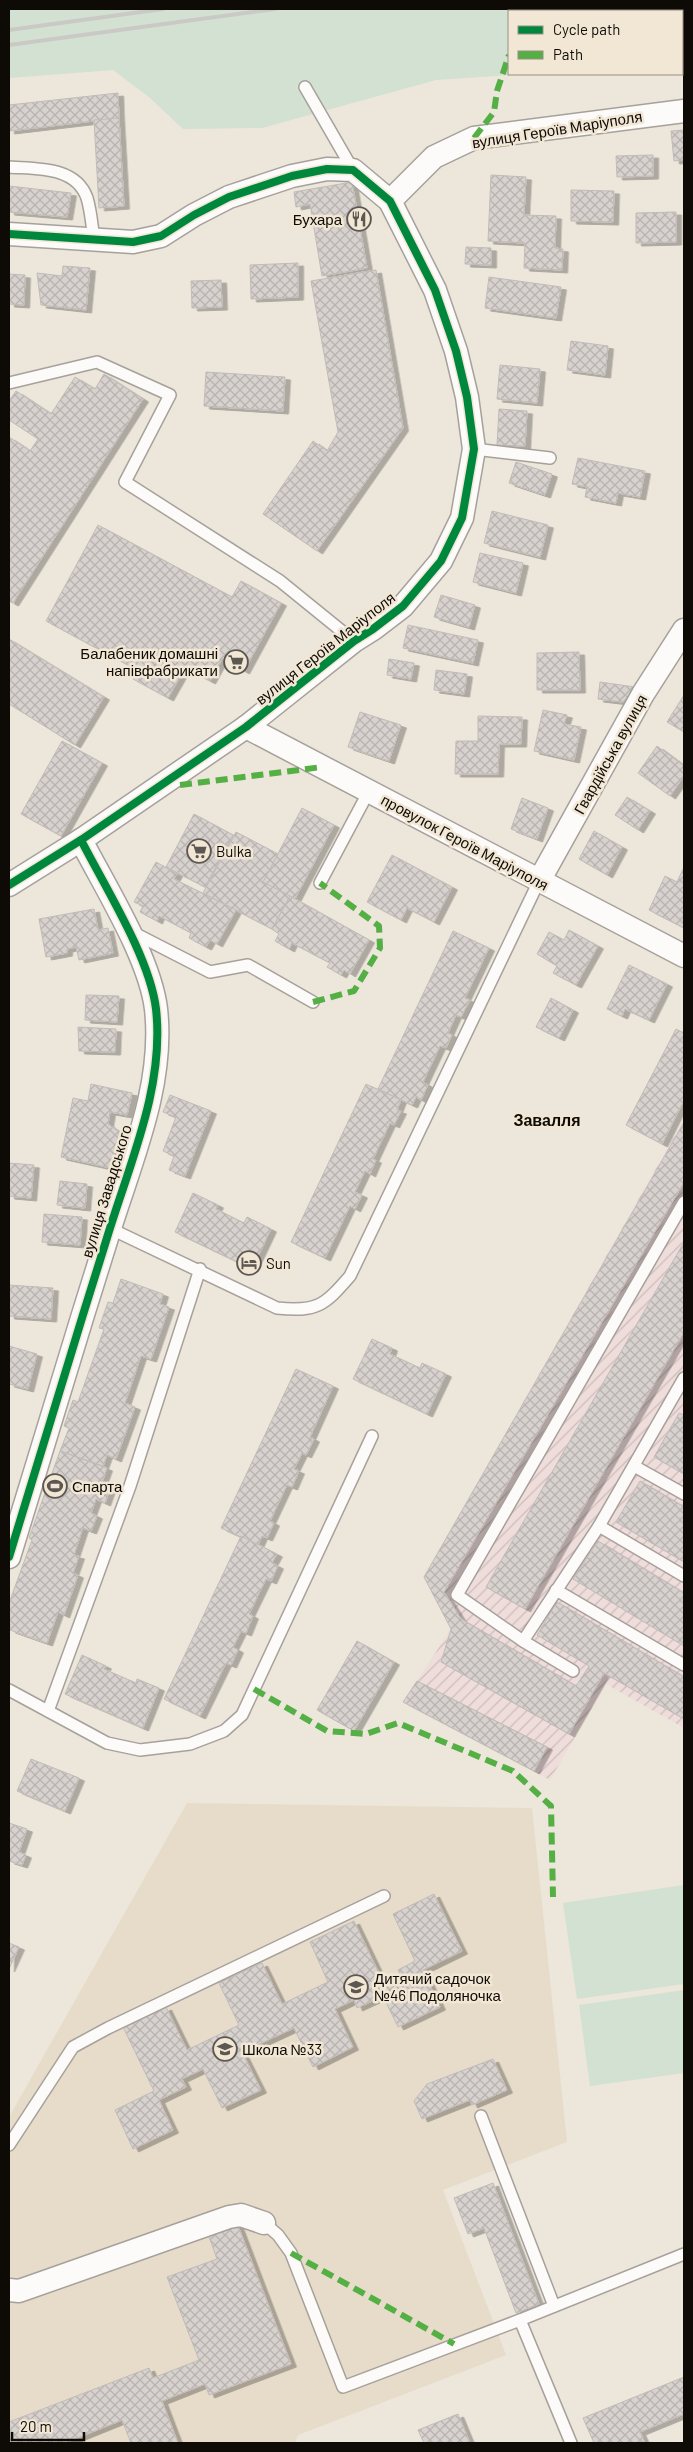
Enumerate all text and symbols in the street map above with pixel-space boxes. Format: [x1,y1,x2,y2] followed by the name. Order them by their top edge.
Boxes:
[508,10,683,75] legend
[553,20,620,38] text: Cycle path
[553,45,583,63] text: Path
[471,107,643,151] street label: вулиця Героїв Маріуполя
[346,206,372,232] restaurant icon: Бухара
[293,210,343,228] place label: Бухара
[252,588,398,708] street label: вулиця Героїв Маріуполя
[80,644,218,679] place label: Балабеник домашні напівфабрикати
[223,649,249,675] supermarket icon: Балабеник домашні напівфабрикати
[570,691,650,817] street label: Гвардійська вулиця
[378,790,552,894] street label: провулок Героїв Маріуполя
[186,838,212,864] supermarket icon: Bulka
[216,842,252,860] place label: Bulka
[513,1110,581,1129] district label: Завалля
[77,1122,135,1260] street label: вулиця Завадського
[236,1250,262,1276] hotel icon: Sun
[266,1254,291,1272] place label: Sun
[42,1473,68,1499] sports icon: Спарта
[72,1477,123,1495] place label: Спарта
[374,1969,502,2004] place label: Дитячий садочок №46 Подоляночка
[343,1974,369,2000] school or university icon: Дитячий садочок №46 Подоляночка
[212,2036,238,2062] school or university icon: Школа №33
[242,2040,322,2058] place label: Школа №33
[12,2410,85,2442] scale bar
[20,2417,52,2435] text: 20 m

